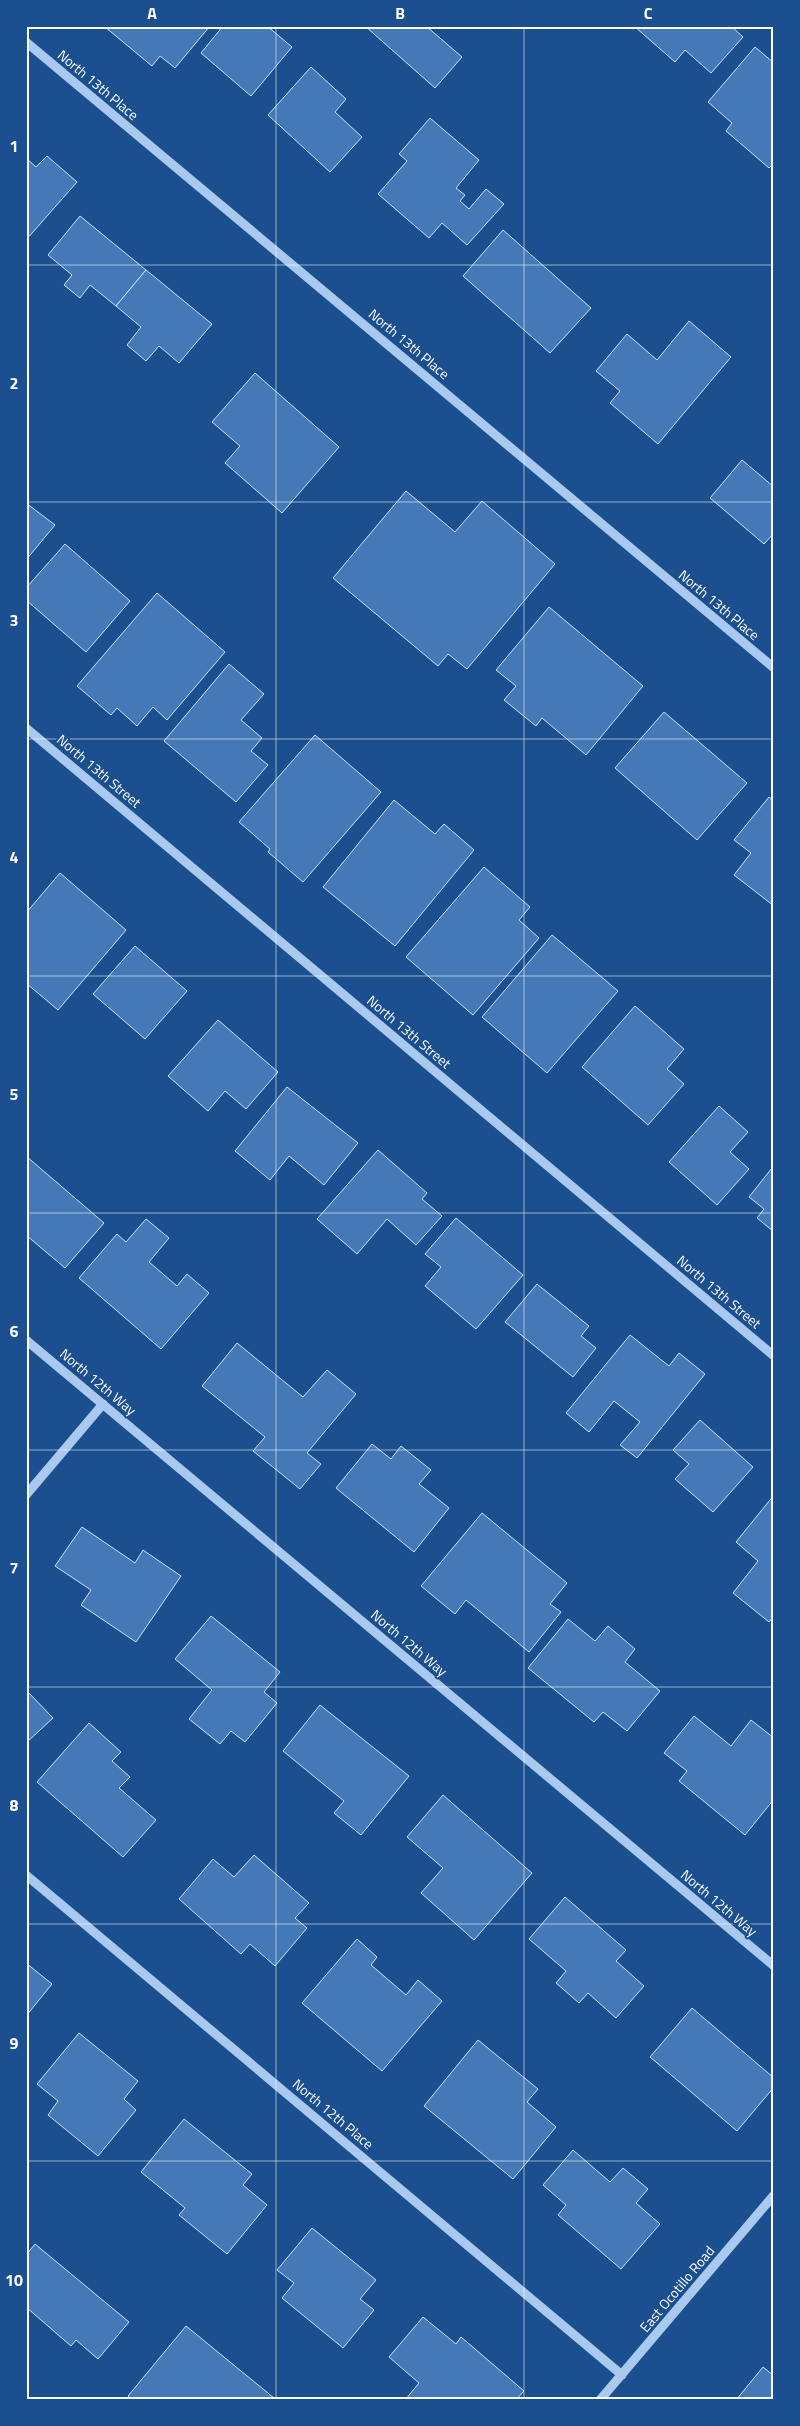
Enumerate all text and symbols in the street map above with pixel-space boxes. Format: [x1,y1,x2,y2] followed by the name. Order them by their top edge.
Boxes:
[147,1,157,25] text: A
[395,1,405,25] text: B
[644,1,653,25] text: C
[53,44,143,125] street label: North 13th Place
[10,134,18,158] text: 1
[364,303,454,384] street label: North 13th Place
[10,371,18,395] text: 2
[674,564,764,645] street label: North 13th Place
[10,608,18,632] text: 3
[53,729,146,812] street label: North 13th Street
[10,845,19,869] text: 4
[363,990,456,1073] street label: North 13th Street
[10,1082,19,1106] text: 5
[673,1250,766,1333] street label: North 13th Street
[10,1319,19,1343] text: 6
[55,1343,141,1420] street label: North 12th Way
[10,1556,18,1580] text: 7
[366,1604,452,1681] street label: North 12th Way
[10,1793,19,1817] text: 8
[676,1864,762,1941] street label: North 12th Way
[10,2031,19,2055] text: 9
[288,2073,378,2154] street label: North 12th Place
[634,2241,719,2336] street label: East Ocotillo Road
[5,2268,23,2292] text: 10

